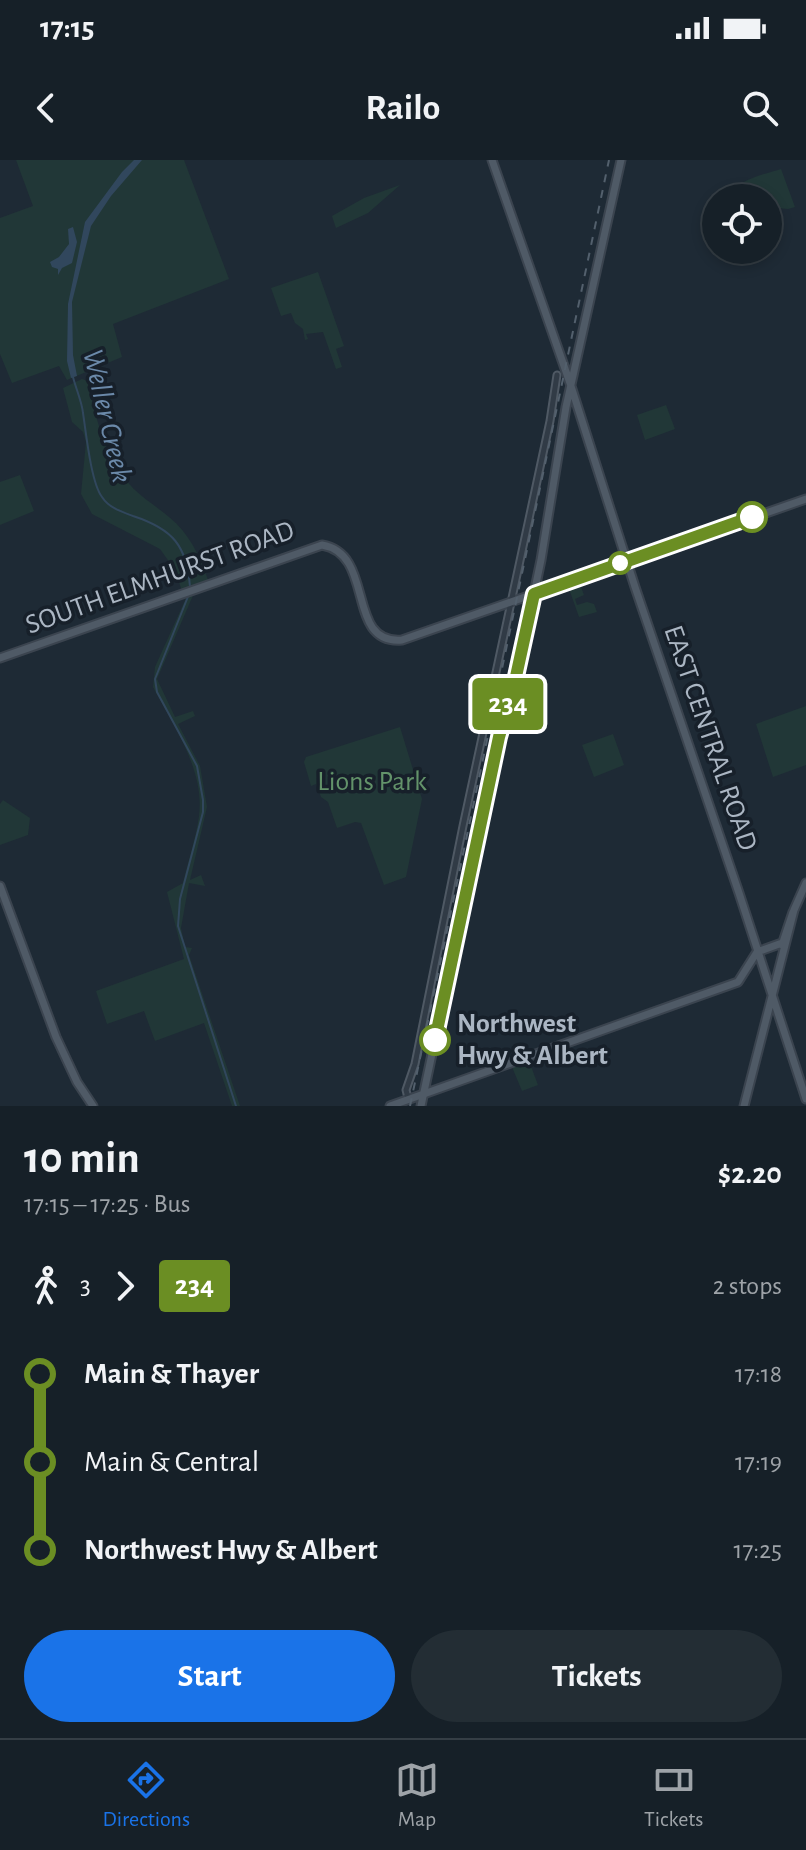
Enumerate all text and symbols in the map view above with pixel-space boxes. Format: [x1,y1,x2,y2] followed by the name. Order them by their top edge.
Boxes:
[40,13,94,43] text: 17:15
[24,86,68,130] icon: back
[738,86,782,130] icon: search
[366,90,440,126] text: Railo
[702,184,782,264] map controls
[702,184,782,264] button: locate
[77,346,137,486] water label: Weller Creek
[737,502,767,532] unlabelled marker
[22,516,298,640] street label: SOUTH ELMHURST ROAD
[609,552,631,574] unlabelled marker
[658,622,762,854] street label: EAST CENTRAL ROAD
[462,678,554,730] line badge: 234
[488,690,528,718] text: 234
[317,768,427,796] park label: Lions Park
[457,1010,608,1070] place label: Northwest Hwy & Albert
[420,1025,450,1055] marker: Northwest Hwy & Albert
[24,1137,140,1181] text: 10 min
[718,1159,782,1189] text: $2.20
[24,1191,190,1217] text: 17:15 – 17:25 · Bus
[24,1264,68,1308] icon: walk
[103,1264,147,1308] icon: forward
[175,1272,214,1300] text: 234
[80,1273,91,1299] text: 3
[713,1273,782,1299] text: 2 stops
[84,1359,259,1389] text: Main & Thayer
[735,1361,782,1387] text: 17:18
[84,1447,259,1477] text: Main & Central
[735,1449,782,1475] text: 17:19
[84,1535,378,1565] text: Northwest Hwy & Albert
[734,1537,782,1563] text: 17:25
[24,1630,395,1722] button: Start
[411,1630,782,1722] button: Tickets
[102,1758,190,1832] tab: Directions
[395,1758,439,1832] tab: Map
[644,1758,704,1832] tab: Tickets

